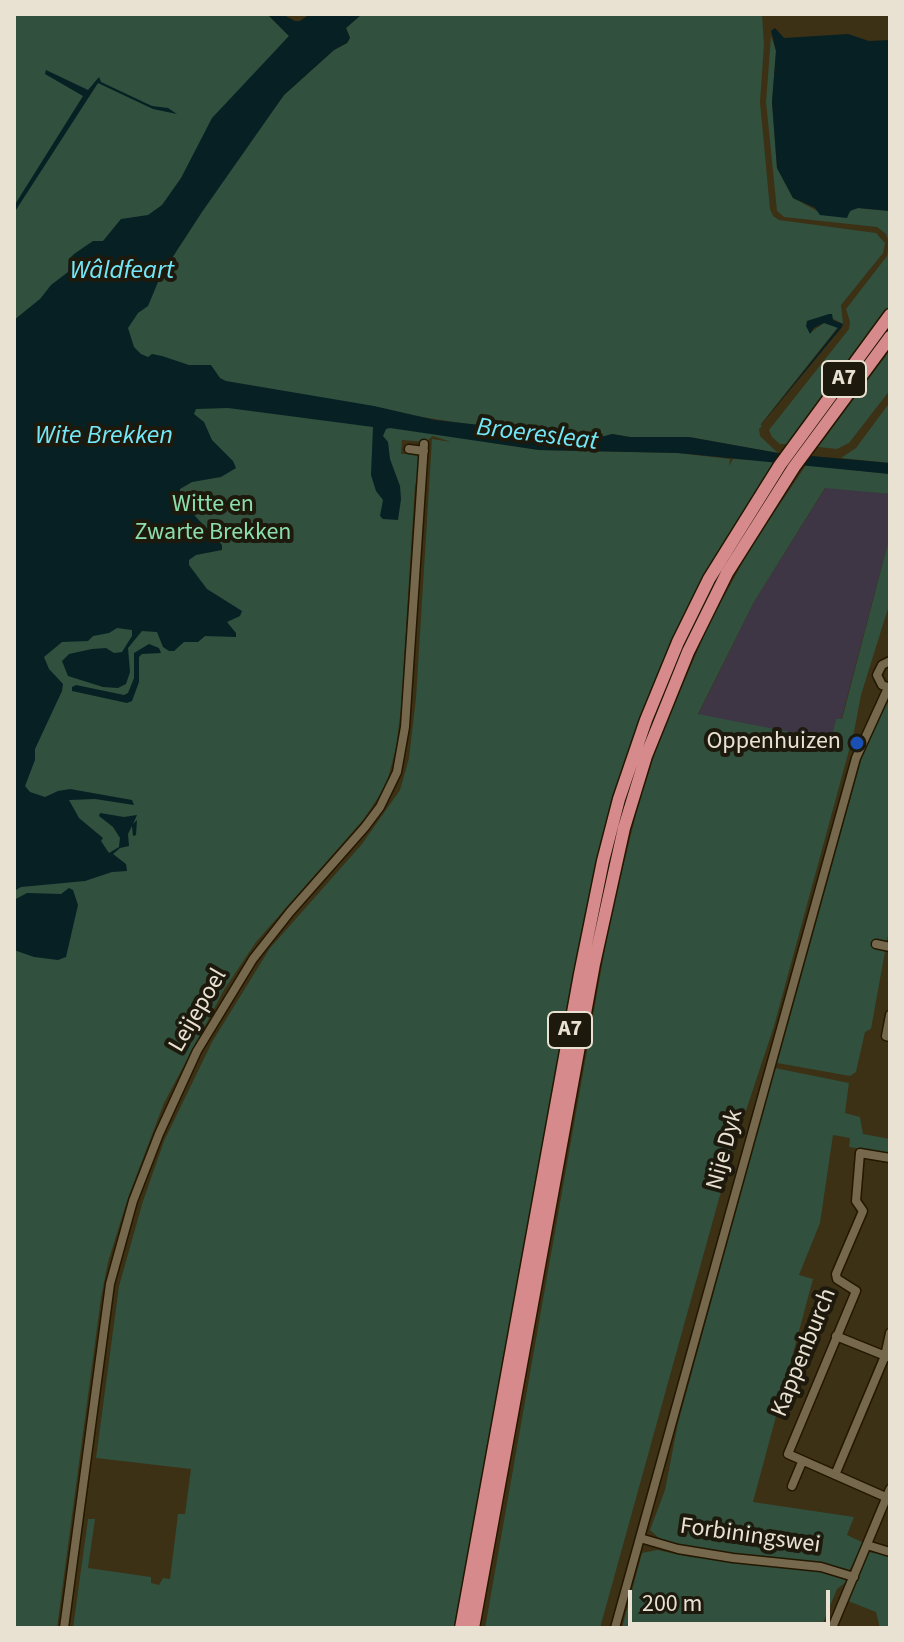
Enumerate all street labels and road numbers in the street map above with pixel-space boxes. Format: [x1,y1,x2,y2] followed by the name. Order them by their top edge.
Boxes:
[822,361,866,397] road number: A7
[164,964,234,1058] street label: Leijepoel
[548,1012,592,1048] road number: A7
[701,1107,751,1193] street label: Nije Dyk
[766,1285,844,1421] street label: Kappenburch
[678,1513,822,1561] street label: Forbiningswei

